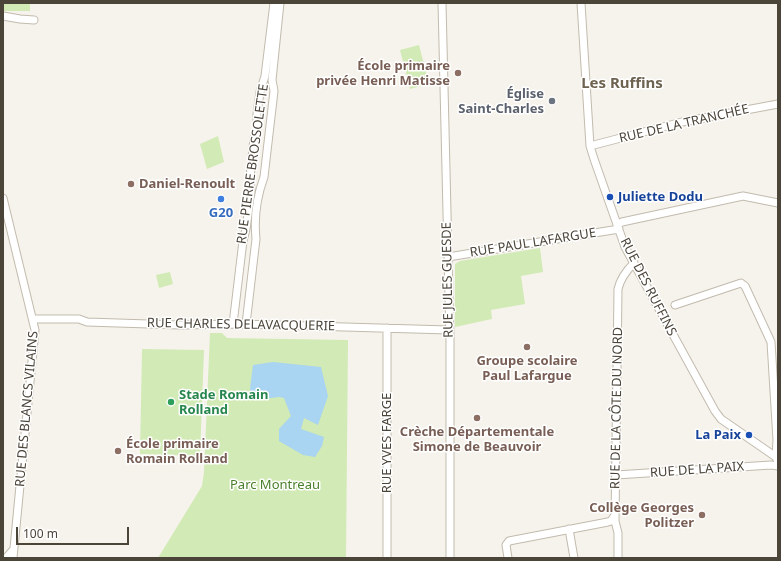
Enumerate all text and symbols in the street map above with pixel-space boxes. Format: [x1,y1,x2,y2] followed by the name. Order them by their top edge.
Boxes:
[316,58,450,89] place label: École primaire privée Henri Matisse
[453,68,463,78] marker: École primaire privée Henri Matisse
[581,75,663,93] district label: Les Ruffins
[234,83,272,245] street label: RUE PIERRE BROSSOLETTE
[458,86,544,117] place label: Église Saint-Charles
[547,96,557,106] marker: Église Saint-Charles
[618,101,750,147] street label: RUE DE LA TRANCHÉE
[139,176,235,192] place label: Daniel-Renoult
[126,179,136,189] marker: Daniel-Renoult
[618,189,703,205] place label: Juliette Dodu
[605,192,615,202] marker: Juliette Dodu
[216,194,226,204] marker: G20
[209,205,233,221] place label: G20
[439,222,457,338] street label: RUE JULES GUESDE
[469,225,597,261] street label: RUE PAUL LAFARGUE
[617,235,679,339] street label: RUE DES RUFFINS
[147,316,335,334] street label: RUE CHARLES DELAVACQUERIE
[608,327,626,489] street label: RUE DE LA CÔTE DU NORD
[12,330,42,488] street label: RUE DES BLANCS VILAINS
[522,342,532,352] marker: Groupe scolaire Paul Lafargue
[476,353,578,384] place label: Groupe scolaire Paul Lafargue
[179,387,268,418] place label: Stade Romain Rolland
[379,393,395,493] street label: RUE YVES FARGE
[166,397,176,407] marker: Stade Romain Rolland
[472,413,482,423] marker: Crèche Départementale Simone de Beauvoir
[400,424,554,455] place label: Crèche Départementale Simone de Beauvoir
[695,427,741,443] place label: La Paix
[744,430,754,440] marker: La Paix
[126,436,228,467] place label: École primaire Romain Rolland
[113,446,123,456] marker: École primaire Romain Rolland
[649,459,745,481] street label: RUE DE LA PAIX
[230,477,320,493] park label: Parc Montreau
[589,500,694,531] place label: Collège Georges Politzer
[697,510,707,520] marker: Collège Georges Politzer
[18,519,131,545] scale bar
[23,525,58,542] text: 100 m

